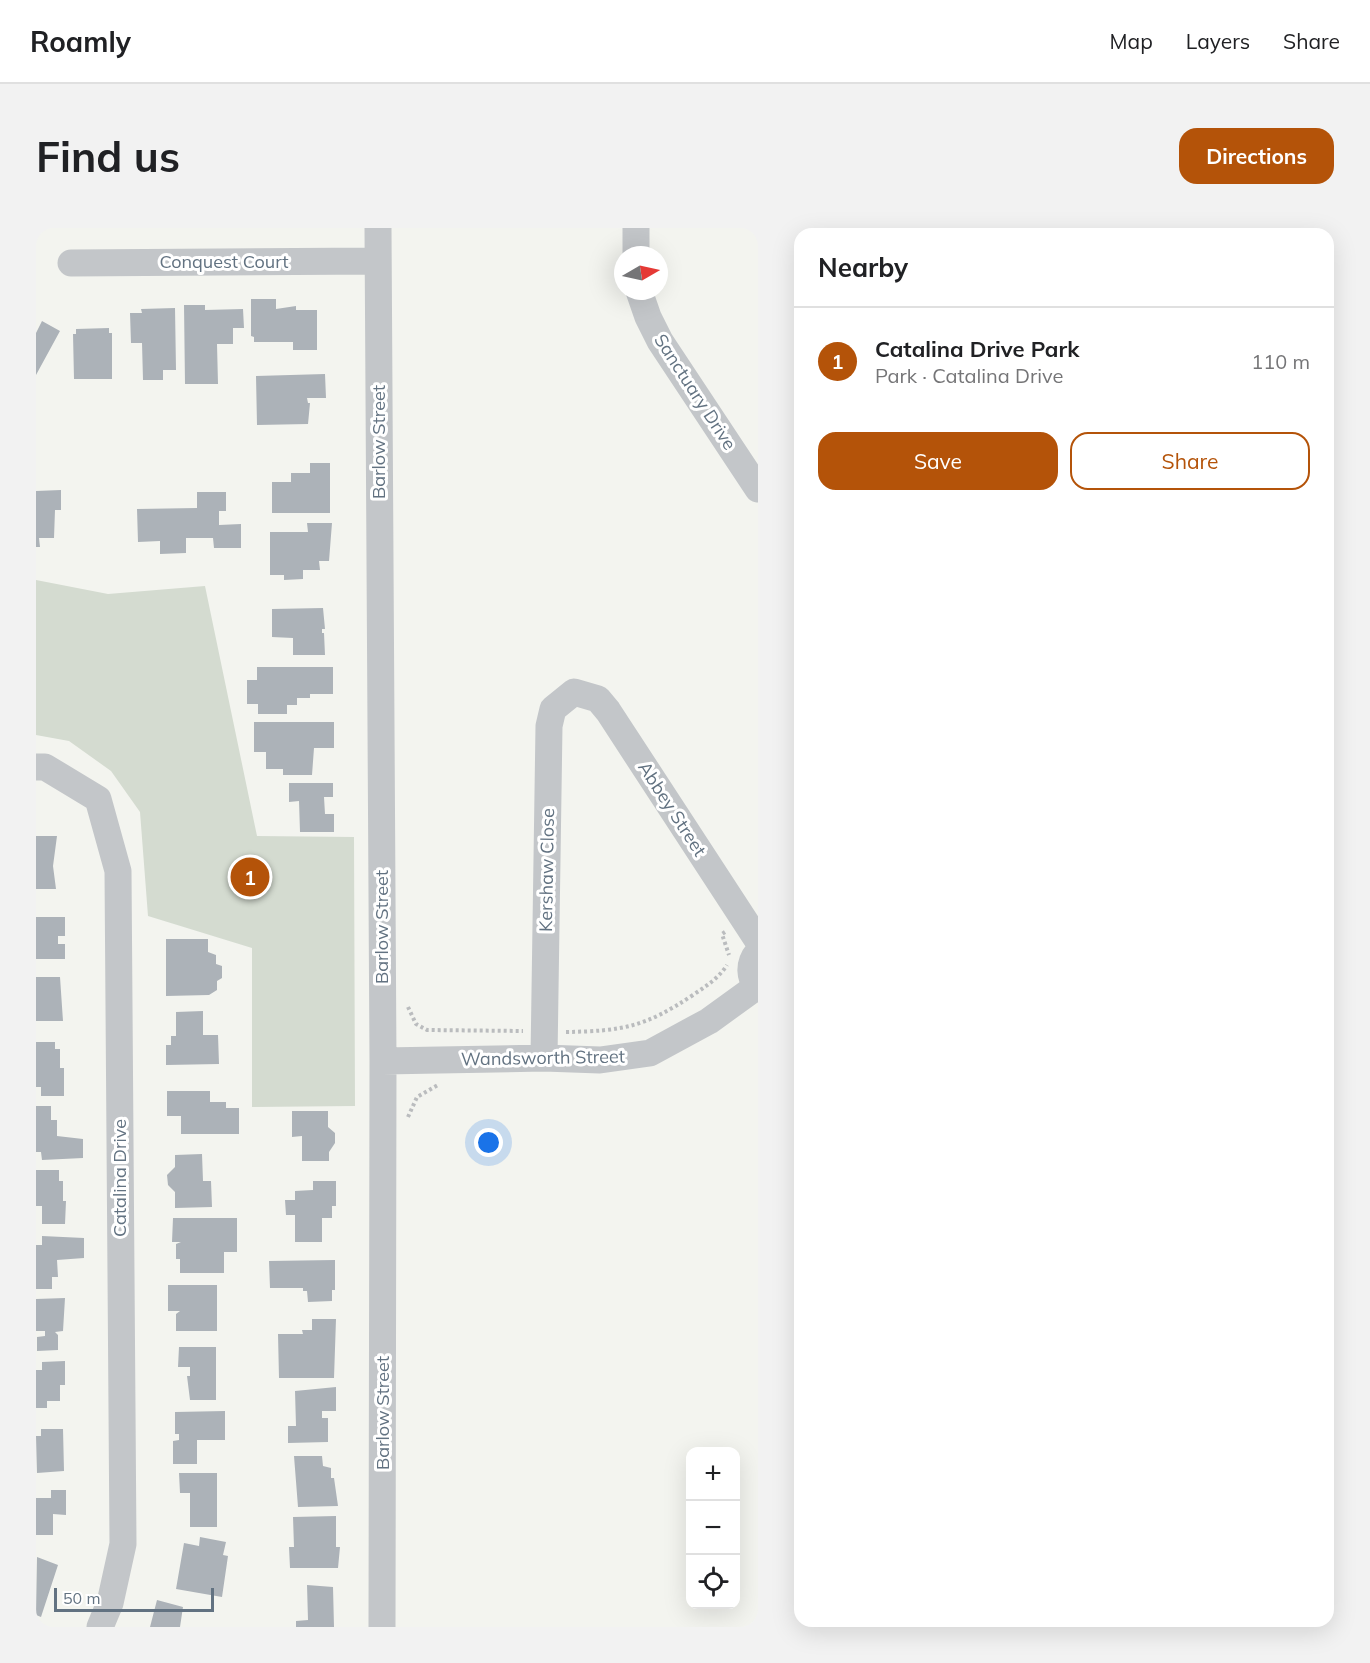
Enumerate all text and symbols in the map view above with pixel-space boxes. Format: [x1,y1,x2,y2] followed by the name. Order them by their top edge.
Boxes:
[30,24,131,59] text: Roamly
[1110,28,1153,54] text: Map
[1186,28,1250,54] text: Layers
[1283,28,1340,54] text: Share
[1179,128,1334,184] button: Directions
[36,130,180,183] text: Find us
[614,246,668,300] north arrow
[160,250,288,273] street label: Conquest Court
[818,251,908,284] text: Nearby
[649,329,741,454] street label: Sanctuary Drive
[875,335,1079,363] text: Catalina Drive Park
[832,349,844,374] text: 1
[1251,349,1310,374] text: 110 m
[875,363,1063,388] text: Park · Catalina Drive
[367,385,390,499] street label: Barlow Street
[818,432,1058,490] button: Save
[1070,432,1310,490] button: Share
[633,757,712,861] street label: Abbey Street
[534,808,559,932] street label: Kershaw Close
[230,854,270,900] pin: 1
[370,870,393,984] street label: Barlow Street
[461,1045,625,1070] street label: Wandsworth Street
[108,1119,131,1237] street label: Catalina Drive
[474,1128,503,1157] your location
[371,1356,394,1470] street label: Barlow Street
[686,1447,740,1609] map controls
[686,1447,740,1501] button: +
[686,1501,740,1555] button: −
[686,1555,740,1609] button: locate
[54,1585,214,1612] scale bar
[63,1588,100,1608] text: 50 m

